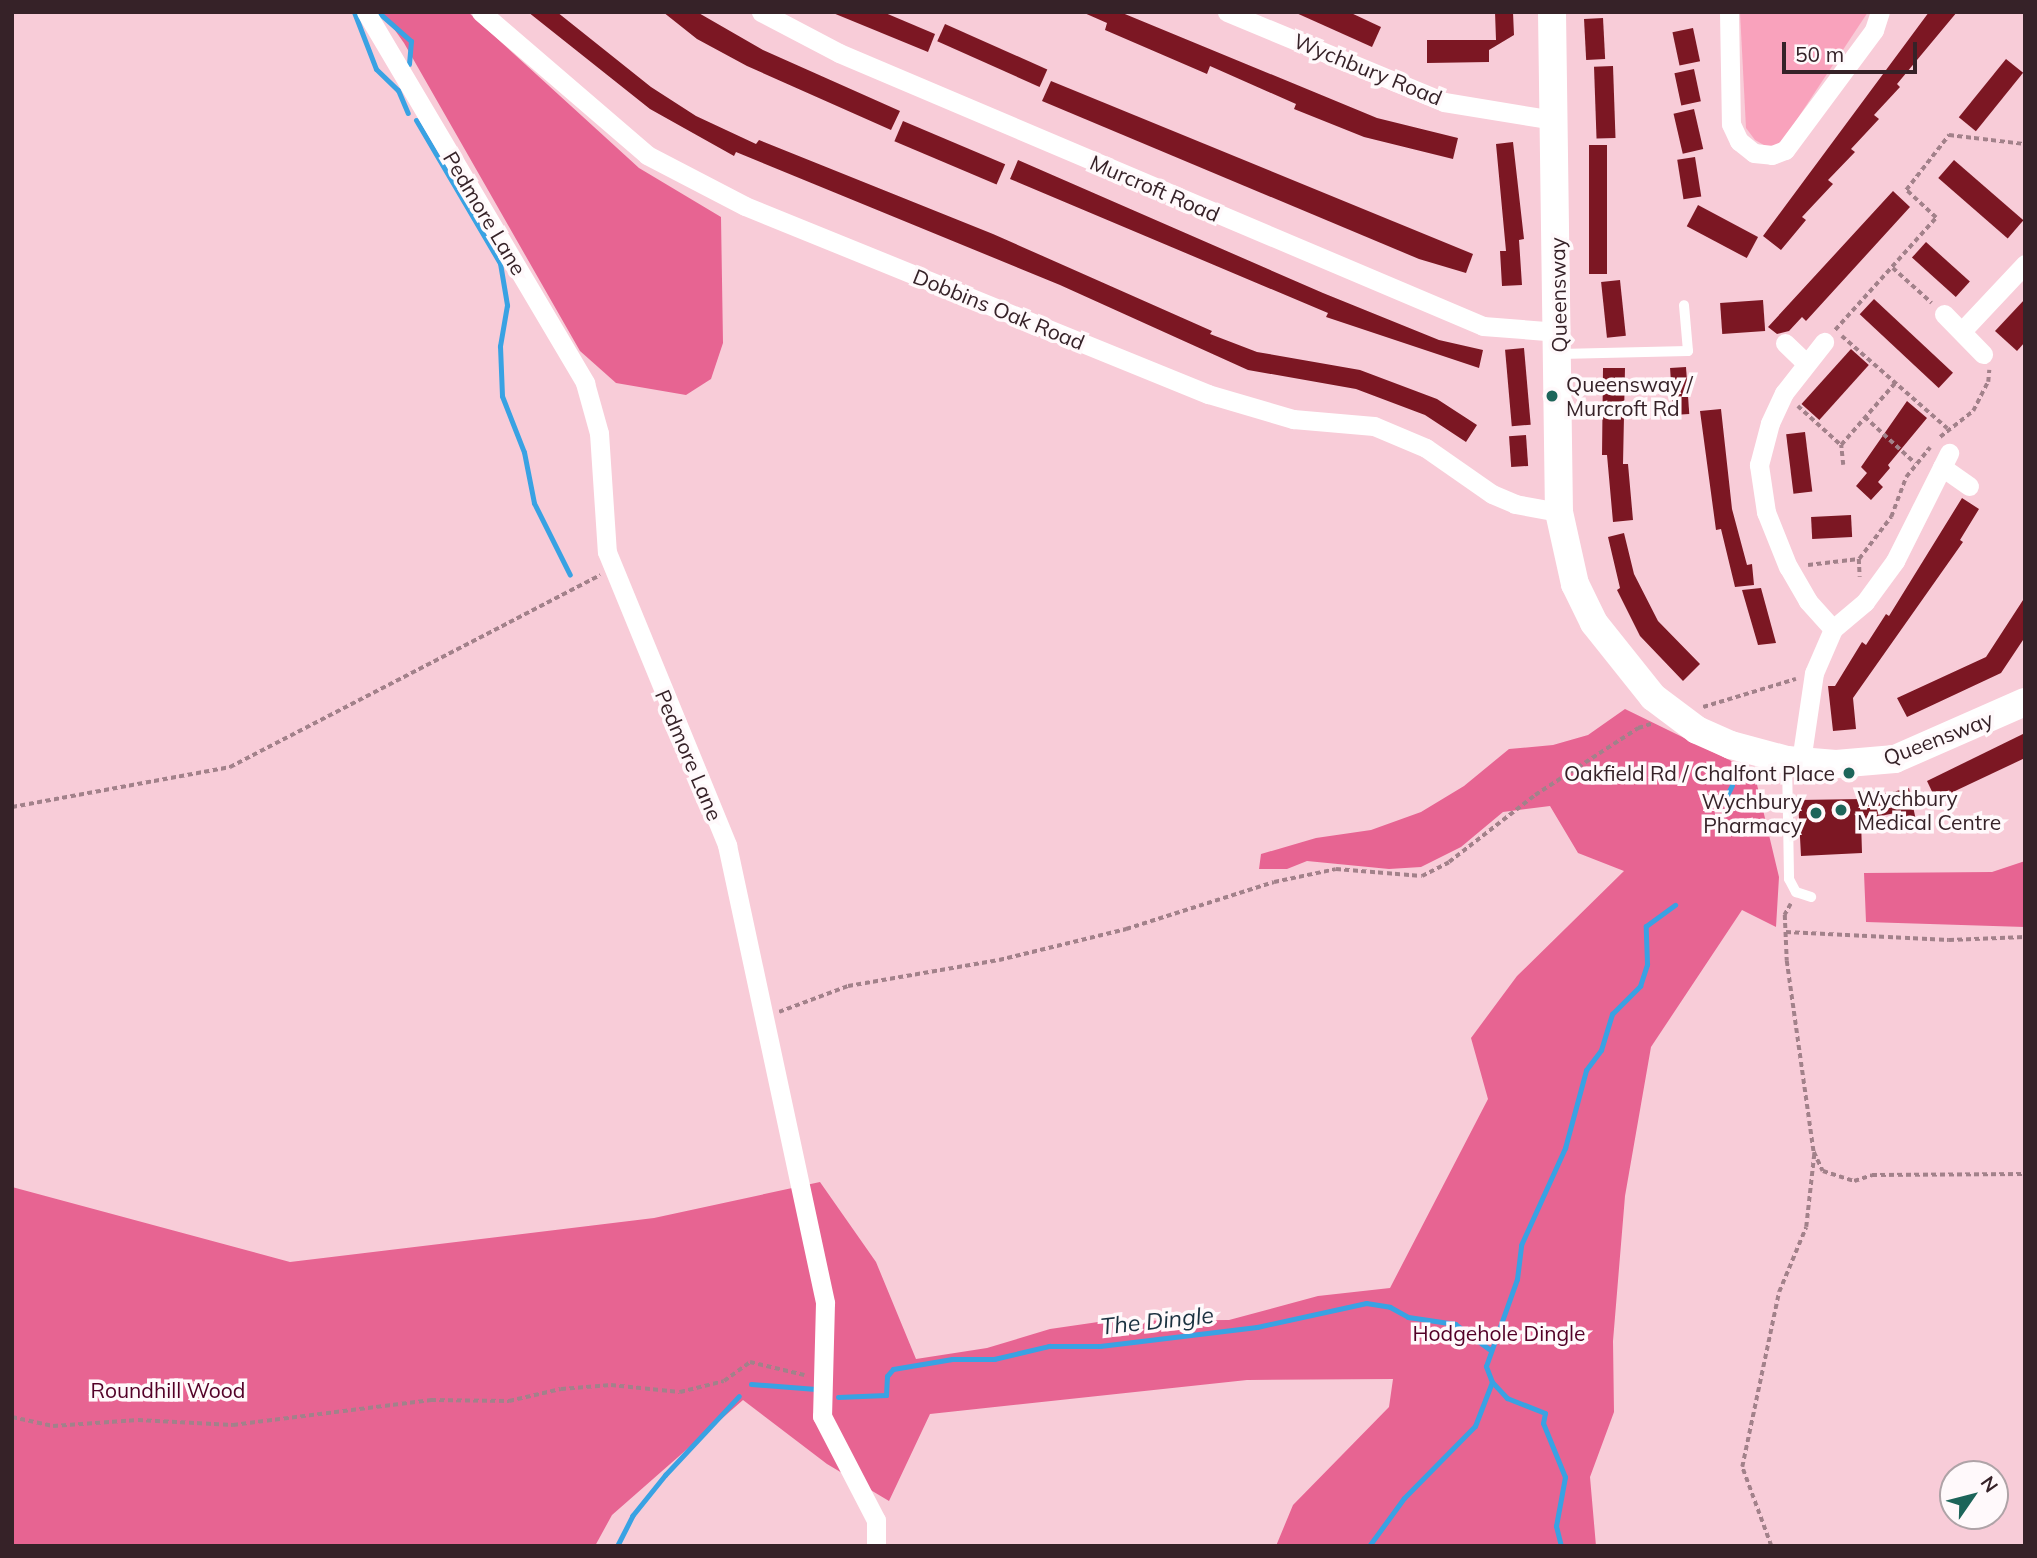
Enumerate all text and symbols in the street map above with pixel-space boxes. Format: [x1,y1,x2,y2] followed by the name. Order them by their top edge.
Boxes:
[1290,28,1446,110] street label: Wychbury Road
[1785,28,1920,72] scale bar
[1795,41,1844,67] text: 50 m
[438,147,532,279] street label: Pedmore Lane
[1086,149,1224,227] street label: Murcroft Road
[1544,237,1572,353] street label: Queensway
[910,263,1088,355] street label: Dobbins Oak Road
[1566,371,1693,421] place label: Queensway / Murcroft Rd
[1544,388,1560,404] marker: Queensway / Murcroft Rd
[650,686,728,824] street label: Pedmore Lane
[1880,706,1996,770] street label: Queensway
[1564,760,1835,786] place label: Oakfield Rd / Chalfont Place
[1841,765,1857,781] marker: Oakfield Rd / Chalfont Place
[1857,785,2001,835] place label: Wychbury Medical Centre
[1701,788,1802,838] place label: Wychbury Pharmacy
[1831,800,1851,820] marker: Wychbury Medical Centre
[1808,805,1824,821] marker: Wychbury Pharmacy
[1099,1301,1215,1341] water label: The Dingle
[1412,1320,1586,1346] park label: Hodgehole Dingle
[91,1377,245,1403] park label: Roundhill Wood
[1939,1460,2009,1530] north arrow
[1976,1471,2004,1497] text: N

